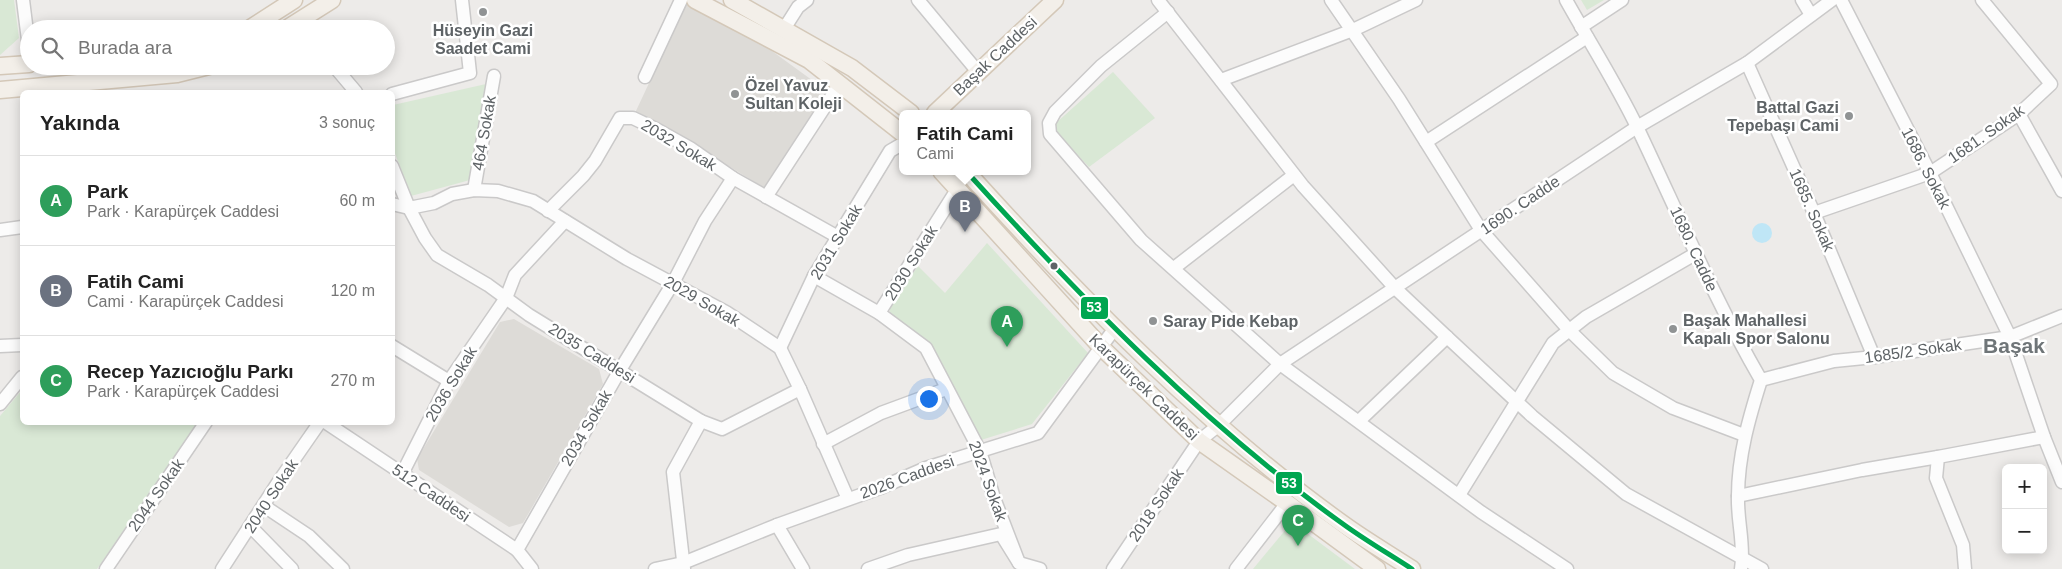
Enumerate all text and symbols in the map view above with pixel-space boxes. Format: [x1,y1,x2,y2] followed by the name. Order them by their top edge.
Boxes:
[477,6,489,18] marker: Hüseyin Gazi Saadet Cami
[950,13,1040,99] street label: Başak Caddesi
[20,20,395,75] search box
[433,22,533,57] place label: Hüseyin Gazi Saadet Cami
[38,34,66,62] icon: search
[78,37,172,58] text: Burada ara
[745,76,842,112] place label: Özel Yavuz Sultan Koleji
[729,88,741,100] marker: Özel Yavuz Sultan Koleji
[469,93,499,172] street label: 464 Sokak
[1727,99,1839,134] place label: Battal Gazi Tepebaşı Cami
[1945,101,2028,166] street label: 1681. Sokak
[899,110,1031,175] popup
[1843,110,1855,122] marker: Battal Gazi Tepebaşı Cami
[40,111,119,134] text: Yakında
[319,114,375,131] text: 3 sonuç
[638,116,720,175] street label: 2032 Sokak
[916,123,1014,144] text: Fatih Cami
[1898,125,1954,212] street label: 1686. Sokak
[916,145,954,162] text: Cami
[1786,166,1838,255] street label: 1685. Sokak
[1477,172,1563,238] street label: 1690. Cadde
[87,181,128,202] text: Park
[949,191,981,232] pin: B
[50,192,62,209] text: A
[339,192,375,209] text: 60 m
[807,201,866,283] street label: 2031 Sokak
[87,203,279,220] text: Park · Karapürçek Caddesi
[1667,204,1721,294] street label: 1680. Cadde
[881,222,941,303] street label: 2030 Sokak
[1049,261,1059,271] unlabelled marker
[87,271,184,292] text: Fatih Cami
[661,273,744,330] street label: 2029 Sokak
[50,282,62,299] text: B
[331,282,375,299] text: 120 m
[87,293,284,310] text: Cami · Karapürçek Caddesi
[1080,296,1109,320] line badge: 53
[1086,299,1102,315] text: 53
[991,306,1023,347] pin: A
[1683,312,1830,347] place label: Başak Mahallesi Kapalı Spor Salonu
[1163,313,1298,330] place label: Saray Pide Kebap
[1147,315,1159,327] marker: Saray Pide Kebap
[546,320,638,386] street label: 2035 Caddesi
[1667,323,1679,335] marker: Başak Mahallesi Kapalı Spor Salonu
[1086,331,1202,443] street label: Karapürçek Caddesi
[1983,334,2045,357] district label: Başak
[1863,336,1964,366] street label: 1685/2 Sokak
[422,343,481,425] street label: 2036 Sokak
[87,361,294,382] text: Recep Yazıcıoğlu Parkı
[50,372,62,389] text: C
[331,372,375,389] text: 270 m
[87,383,279,400] text: Park · Karapürçek Caddesi
[558,386,615,469] street label: 2034 Sokak
[916,386,942,412] your location
[966,438,1011,525] street label: 2024 Sokak
[858,452,956,502] street label: 2026 Caddesi
[125,455,188,534] street label: 2044 Sokak
[241,455,302,536] street label: 2040 Sokak
[389,461,473,525] street label: 512 Caddesi
[1125,464,1187,545] street label: 2018 Sokak
[2002,464,2047,554] map controls
[2002,464,2047,509] button: +
[1275,471,1303,495] line badge: 53
[1281,475,1297,491] text: 53
[1282,505,1314,546] pin: C
[2002,509,2047,554] button: −

